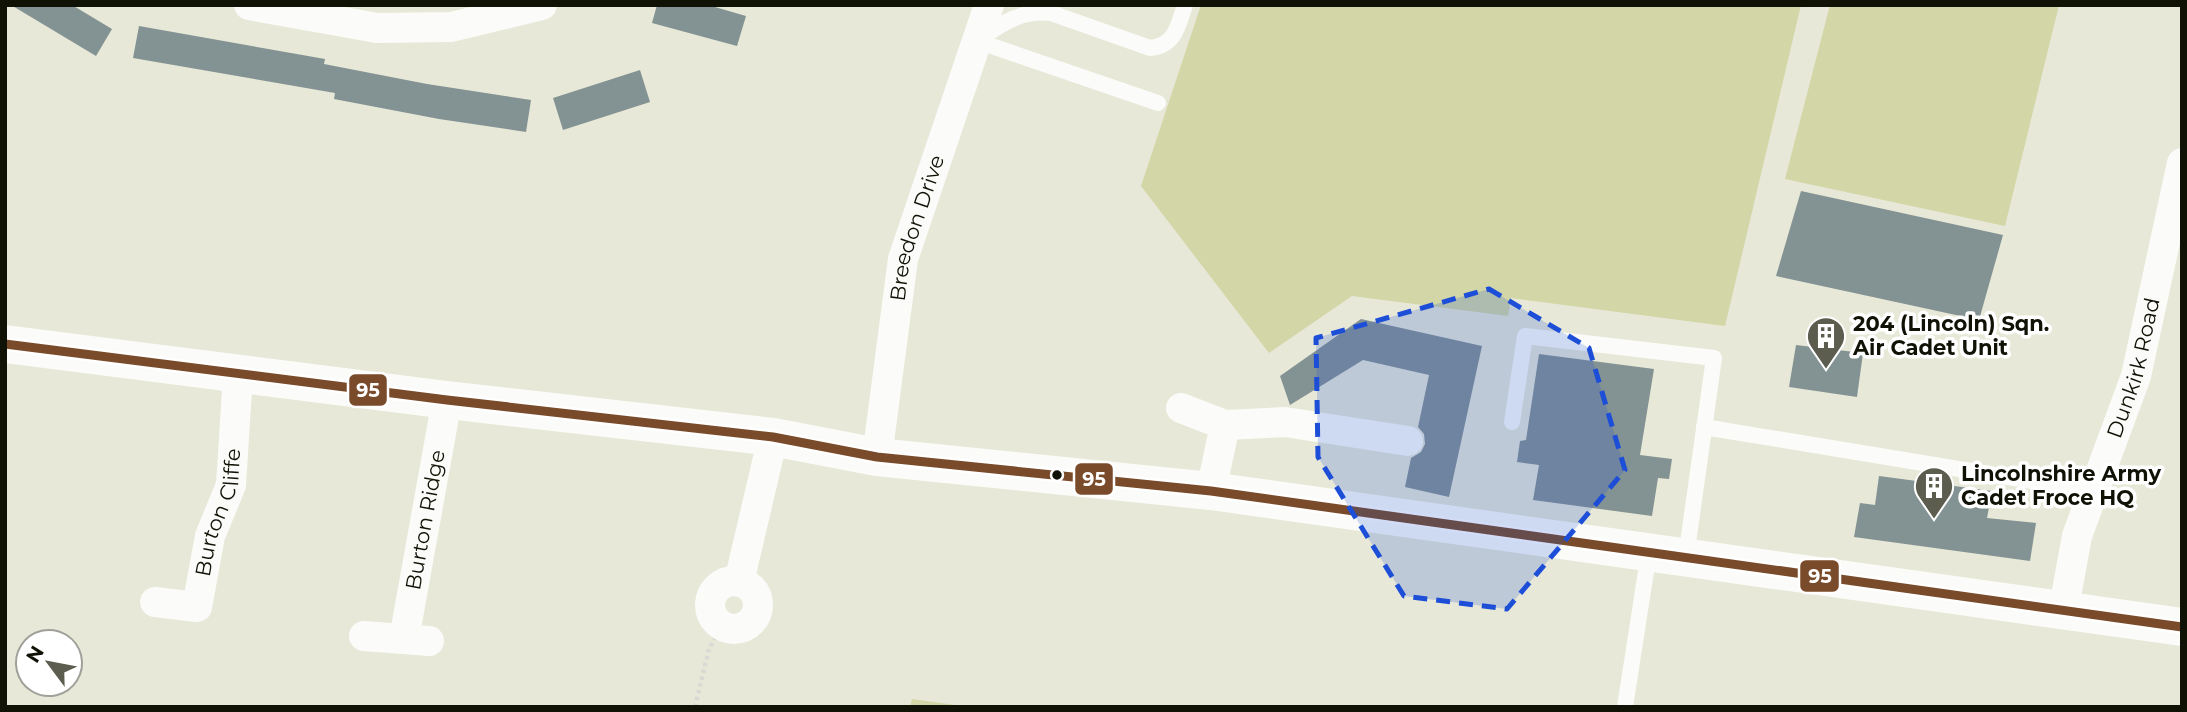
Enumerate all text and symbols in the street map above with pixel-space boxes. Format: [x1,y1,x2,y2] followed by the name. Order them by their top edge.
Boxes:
[885,152,949,303] street label: Breedon Drive
[2101,295,2165,442] street label: Dunkirk Road
[1852,311,2049,360] place label: 204 (Lincoln) Sqn. Air Cadet Unit
[1805,315,1847,370] building icon: 204 (Lincoln) Sqn. Air Cadet Unit
[348,373,388,407] line badge: 95
[356,379,380,402] text: 95
[190,448,245,578] street label: Burton Cliffe
[400,448,450,592] street label: Burton Ridge
[1961,461,2161,510] place label: Lincolnshire Army Cadet Froce HQ
[1074,462,1114,496] line badge: 95
[1913,465,1955,520] building icon: Lincolnshire Army Cadet Froce HQ
[1050,468,1064,482] unlabelled marker
[1082,468,1106,491] text: 95
[1799,559,1840,593] line badge: 95
[1808,565,1832,588] text: 95
[14,628,84,698] north arrow
[21,642,49,667] text: N

